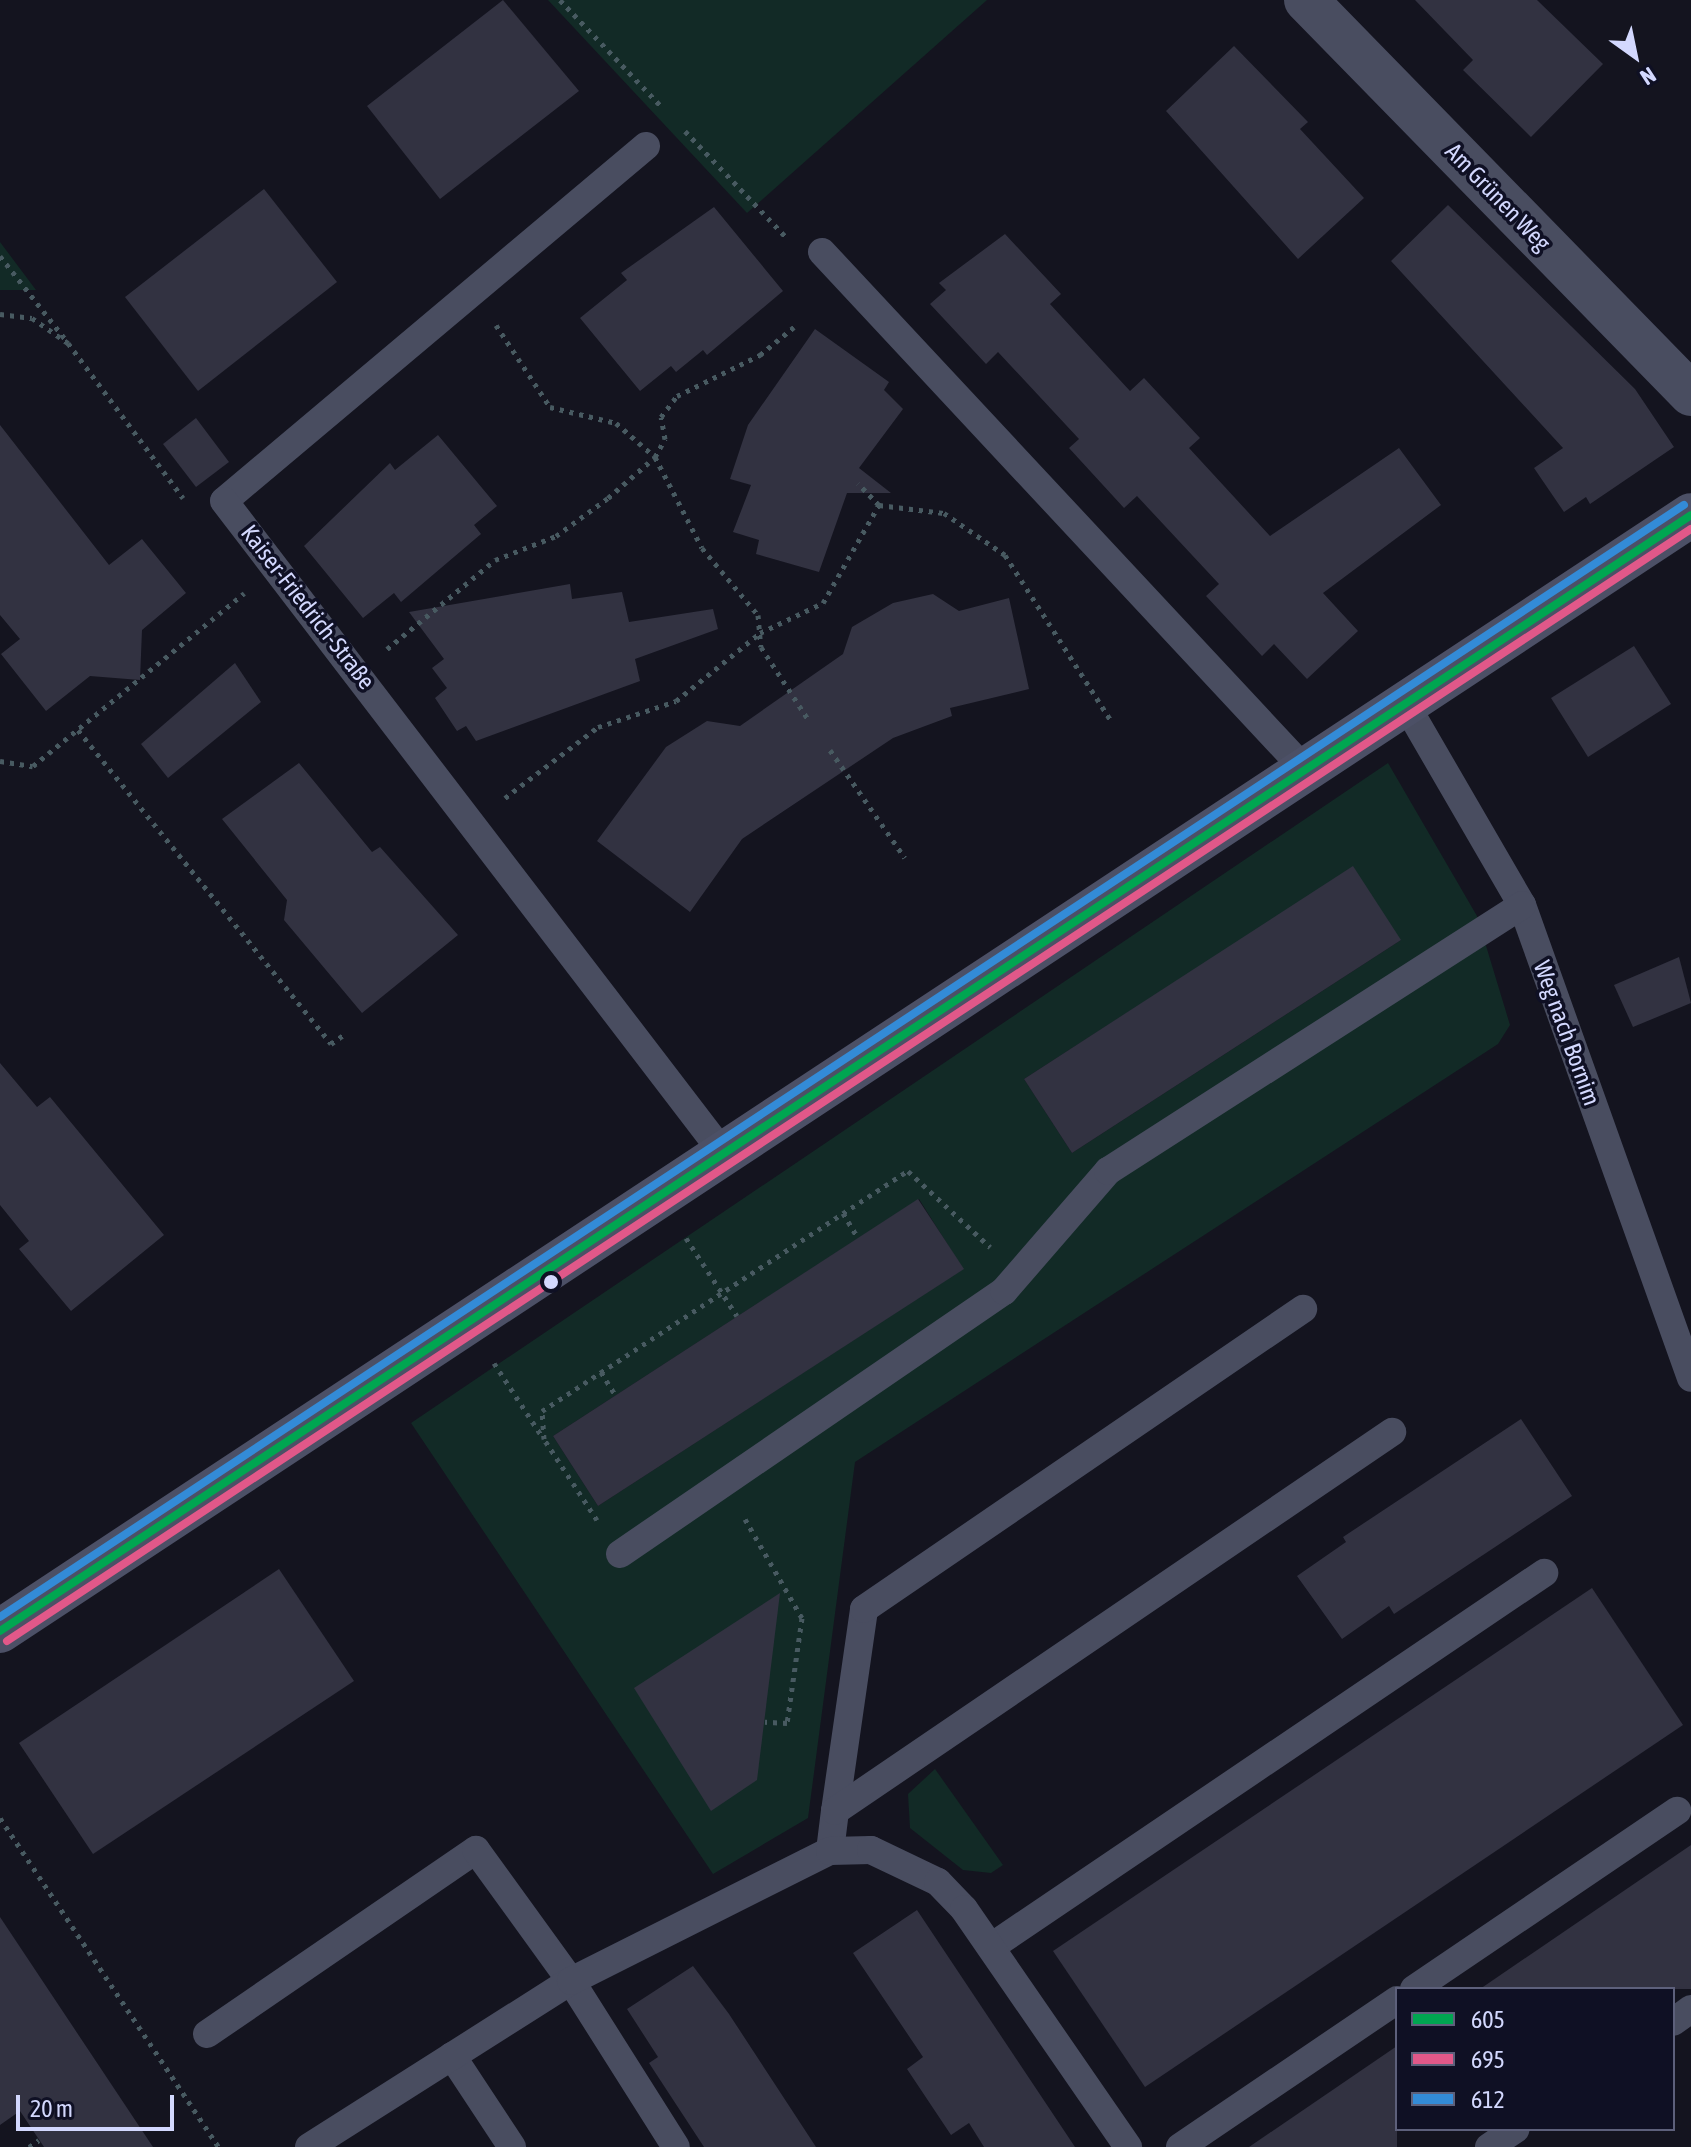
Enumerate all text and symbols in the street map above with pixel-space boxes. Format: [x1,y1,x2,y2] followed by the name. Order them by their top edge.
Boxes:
[1595,16,1675,96] north arrow
[1636,62,1661,91] text: N
[1439,137,1557,257] street label: Am Grünen Weg
[235,519,381,695] street label: Kaiser-Friedrich-Straße
[1527,957,1607,1109] street label: Weg nach Bornim
[543,1274,559,1290] unlabelled marker
[1395,1987,1675,2131] legend
[1471,2006,1505,2033] text: 605
[1471,2046,1505,2073] text: 695
[20,2079,178,2129] scale bar
[1471,2086,1505,2113] text: 612
[30,2095,73,2122] text: 20 m

